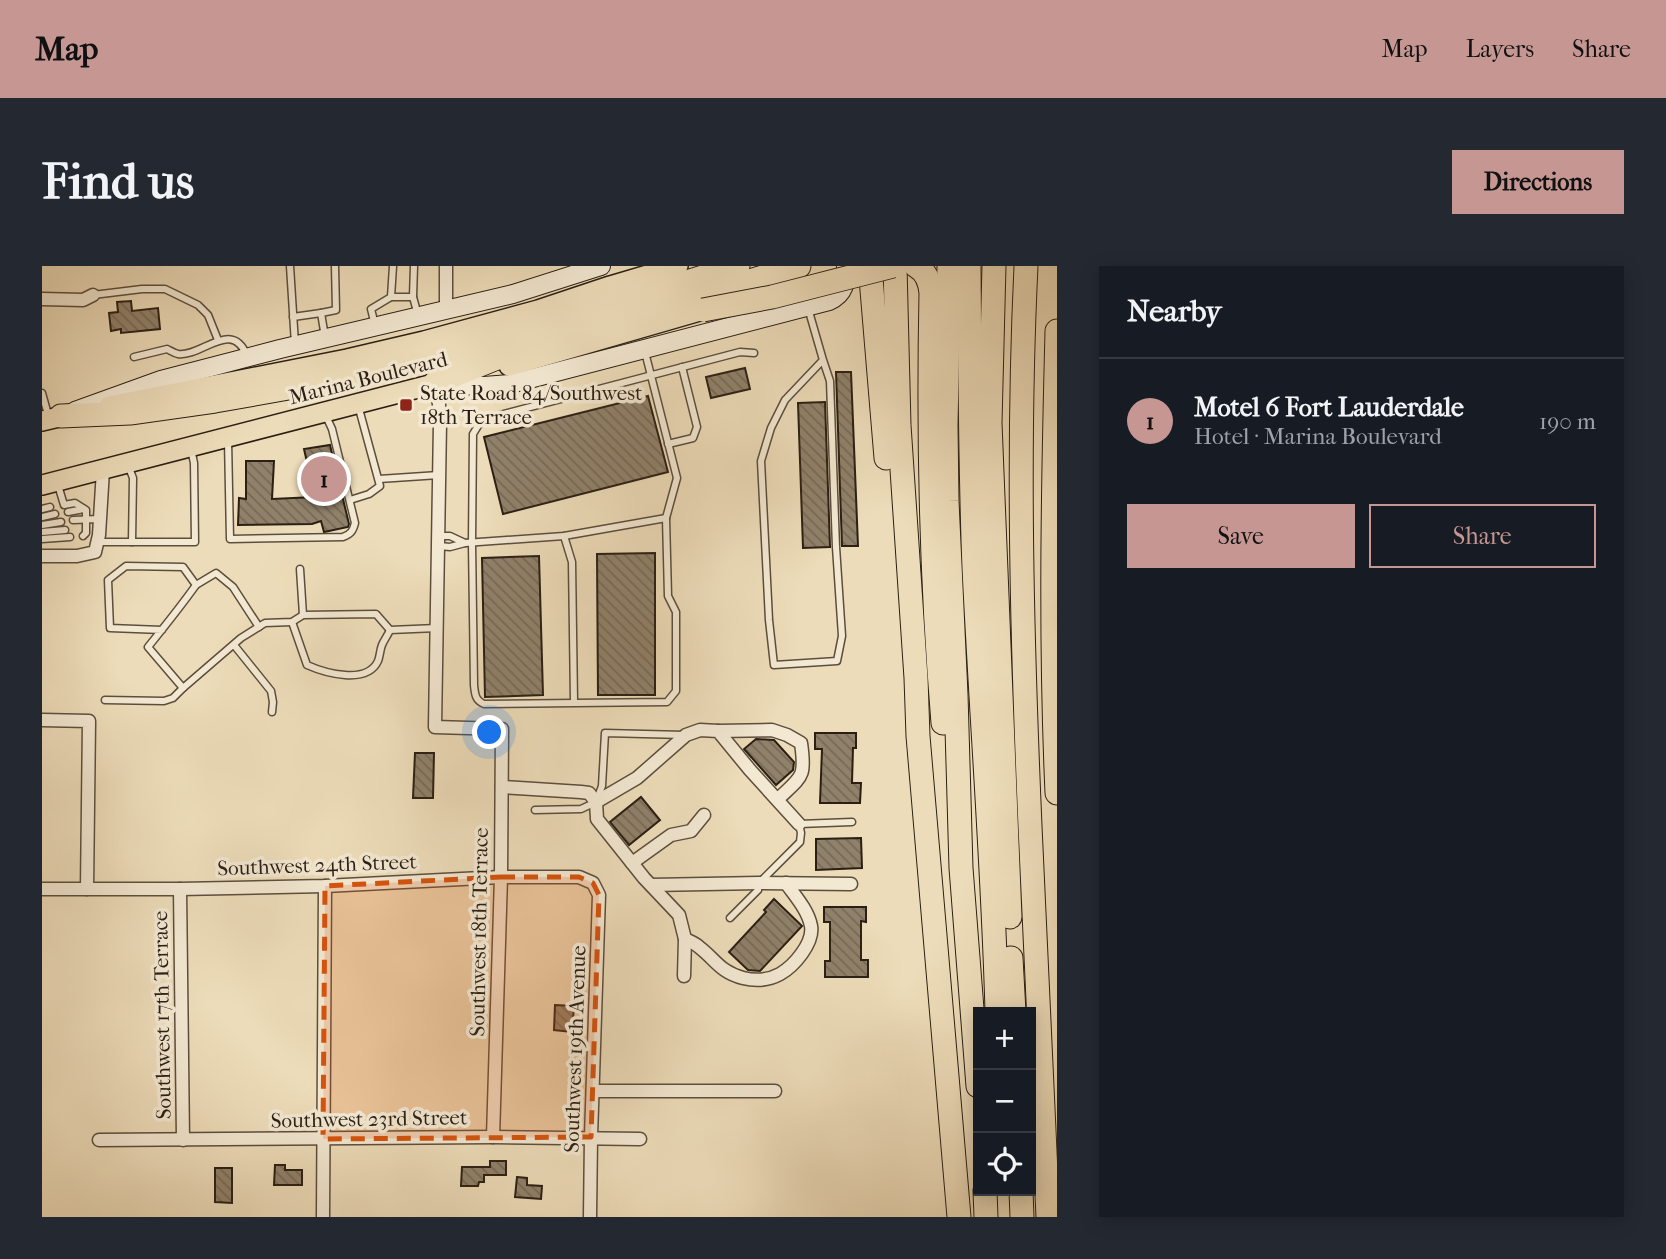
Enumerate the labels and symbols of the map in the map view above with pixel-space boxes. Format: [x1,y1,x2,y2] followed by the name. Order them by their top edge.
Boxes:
[286,347,450,409] street label: Marina Boulevard
[420,381,643,429] place label: State Road 84/Southwest 18th Terrace
[398,397,414,413] marker: State Road 84/Southwest 18th Terrace
[301,453,347,505] pin: 1
[472,715,506,749] your location
[465,827,493,1037] street label: Southwest 18th Terrace
[217,850,418,880] street label: Southwest 24th Street
[148,910,176,1120] street label: Southwest 17th Terrace
[559,945,591,1153] street label: Southwest 19th Avenue
[270,1105,468,1133] street label: Southwest 23rd Street

